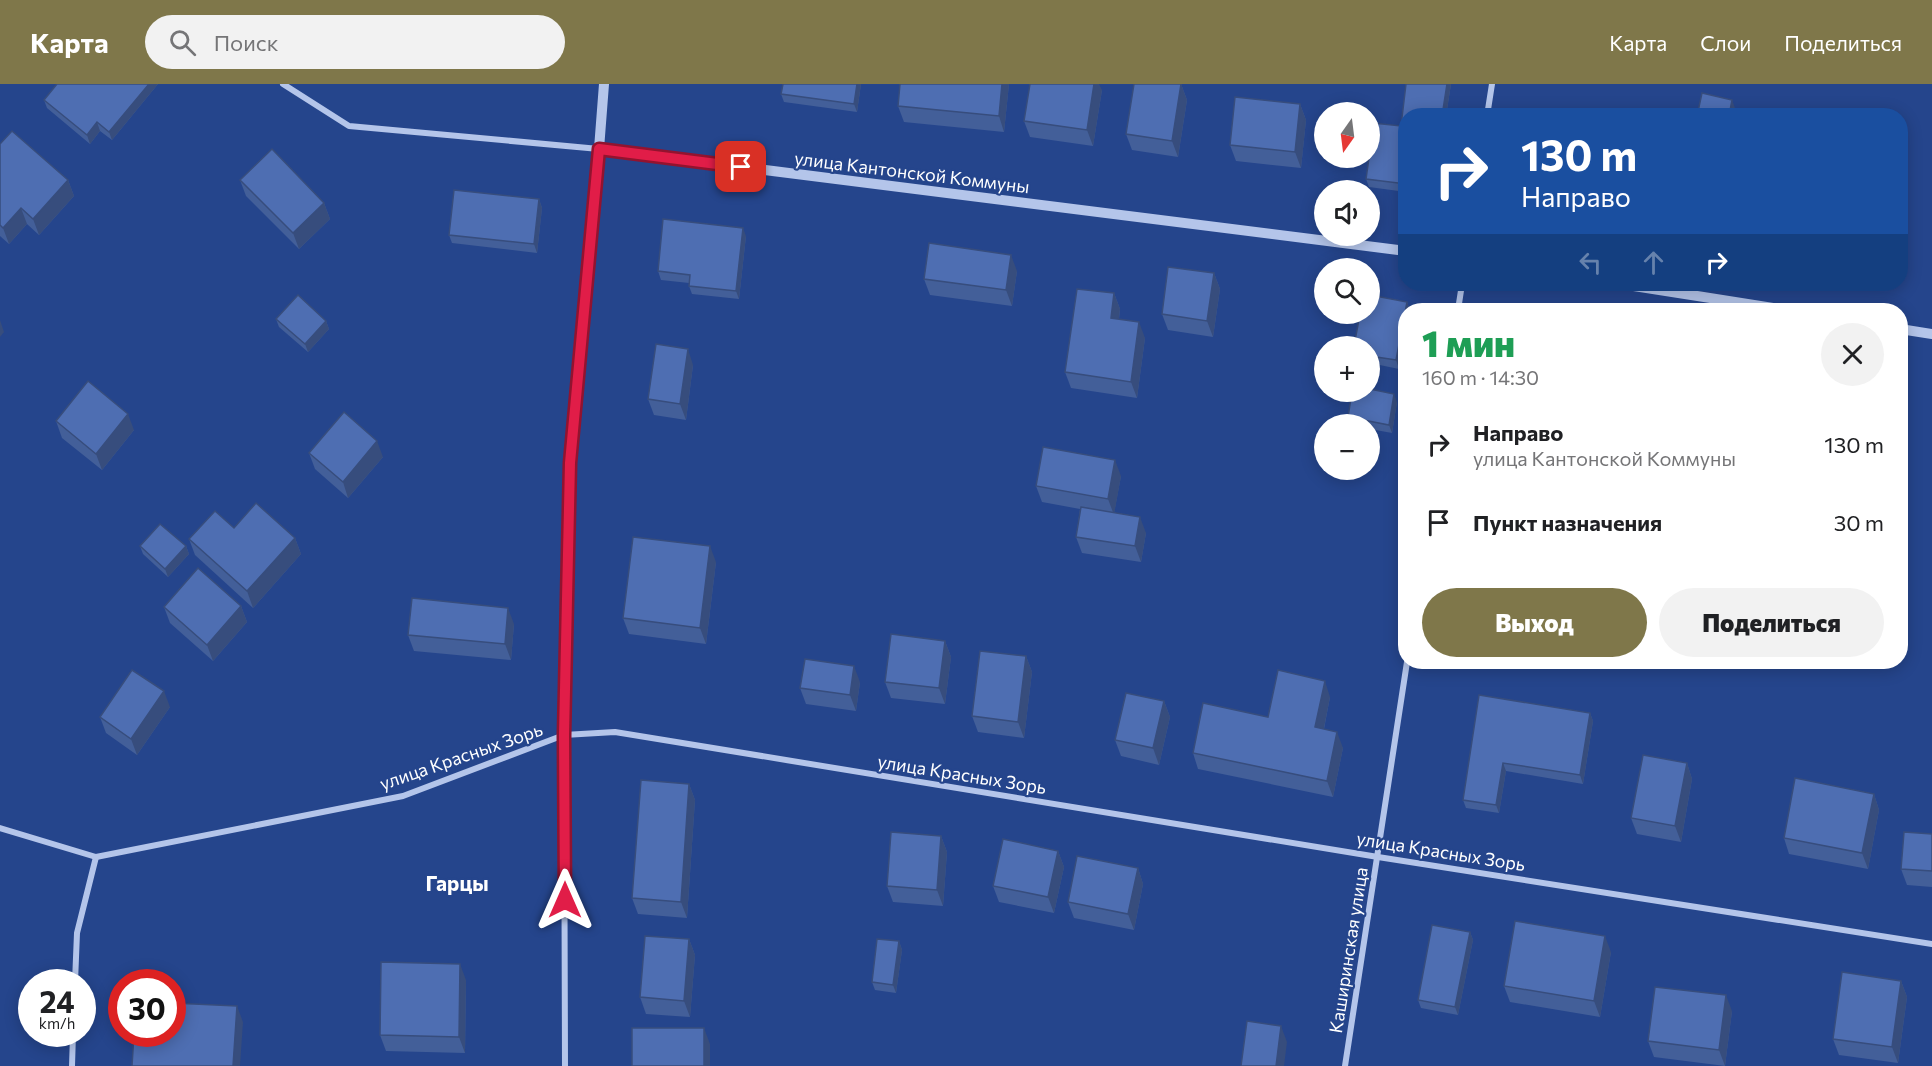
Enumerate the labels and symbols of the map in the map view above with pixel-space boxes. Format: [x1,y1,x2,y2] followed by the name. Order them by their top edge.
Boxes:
[1314,102,1380,168] north arrow
[715,141,766,192] pin
[793,147,1031,197] street label: улица Кантонской Коммуны
[377,718,545,794] street label: улица Красных Зорь
[876,750,1048,798] street label: улица Красных Зорь
[1355,827,1527,875] street label: улица Красных Зорь
[1324,865,1372,1035] street label: Каширинская улица
[533,868,597,932] position arrow
[425,870,489,895] district label: Гарцы
[108,969,186,1047] speed limit sign: 30

